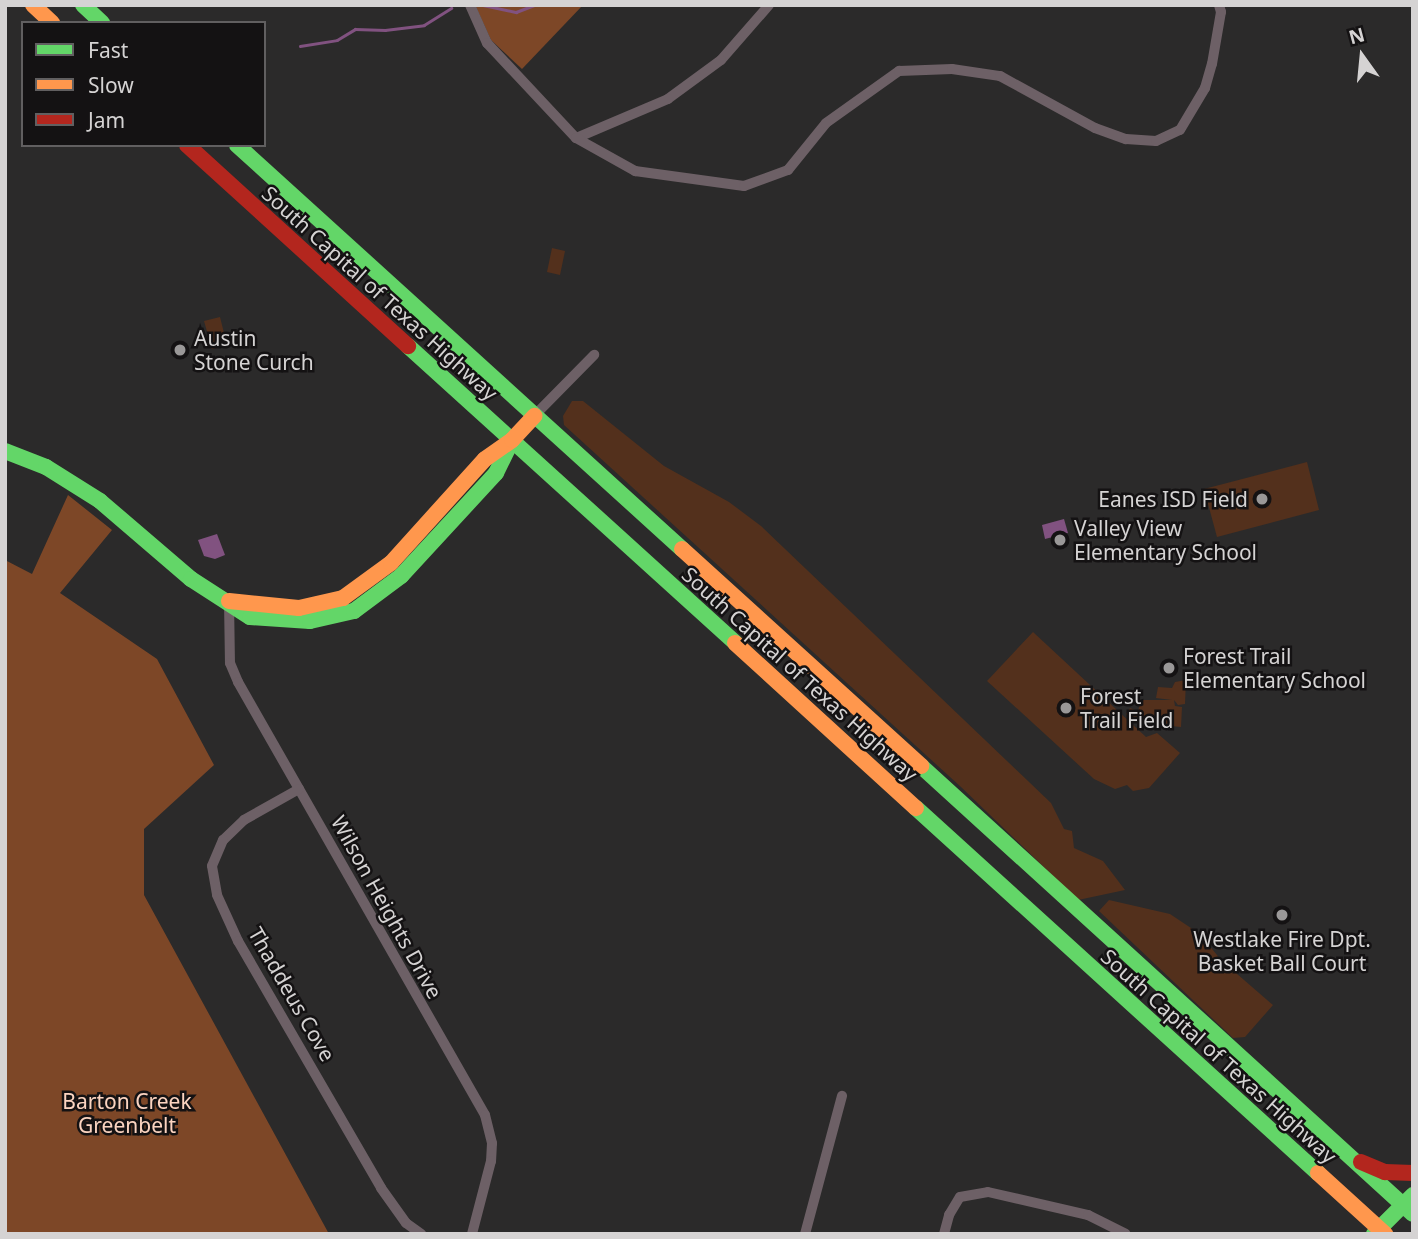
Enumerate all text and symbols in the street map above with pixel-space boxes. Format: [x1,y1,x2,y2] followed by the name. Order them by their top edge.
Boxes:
[21,21,266,147] legend
[1327,21,1397,91] north arrow
[1346,21,1367,50] text: N
[88,36,128,64] text: Fast
[88,71,134,99] text: Slow
[88,106,125,134] text: Jam
[257,181,503,405] street label: South Capital of Texas Highway
[194,325,314,375] place label: Austin Stone Curch
[172,342,188,358] marker: Austin Stone Curch
[1098,486,1248,512] place label: Eanes ISD Field
[1254,491,1270,507] marker: Eanes ISD Field
[1074,515,1257,565] place label: Valley View Elementary School
[1052,532,1068,548] marker: Valley View Elementary School
[677,562,923,786] street label: South Capital of Texas Highway
[1183,643,1366,693] place label: Forest Trail Elementary School
[1161,660,1177,676] marker: Forest Trail Elementary School
[1080,683,1173,733] place label: Forest Trail Field
[1058,700,1074,716] marker: Forest Trail Field
[326,811,448,1003] street label: Wilson Heights Drive
[1274,907,1290,923] marker: Westlake Fire Dpt. Basket Ball Court
[243,922,341,1066] street label: Thaddeus Cove
[1193,926,1371,976] place label: Westlake Fire Dpt. Basket Ball Court
[1096,944,1342,1168] street label: South Capital of Texas Highway
[62,1088,192,1138] park label: Barton Creek Greenbelt

